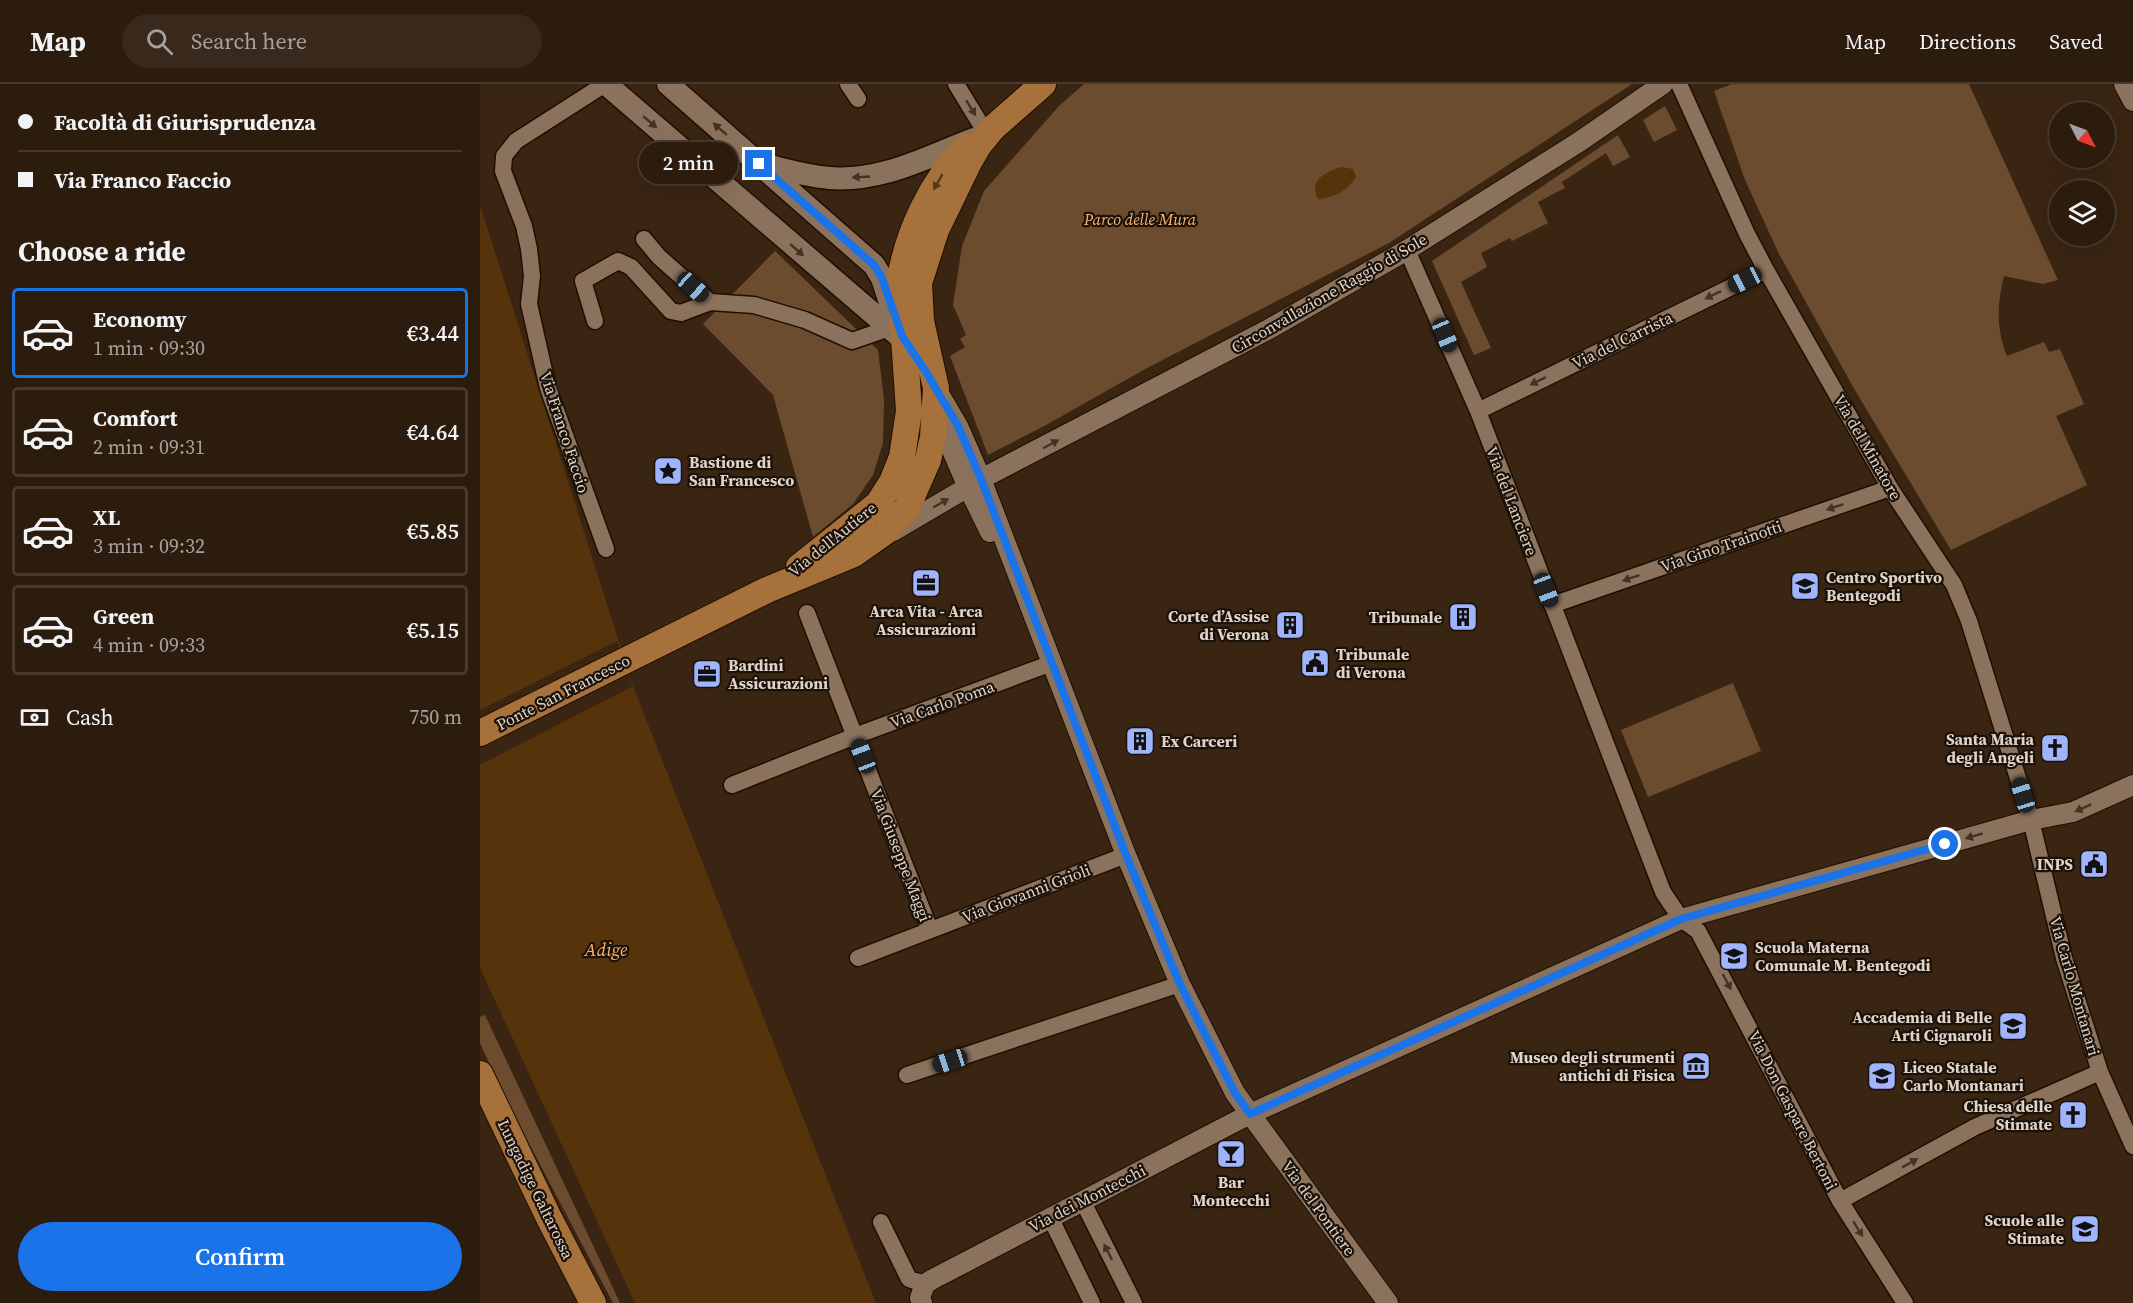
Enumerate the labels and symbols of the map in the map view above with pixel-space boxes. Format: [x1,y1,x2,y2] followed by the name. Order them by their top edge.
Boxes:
[966,100,977,116] one-way arrow
[2049,102,2115,168] north arrow
[642,115,657,128] one-way arrow
[713,123,728,136] one-way arrow
[639,143,738,185] callout: 2 min
[745,150,772,177] route end
[852,172,871,181] one-way arrow
[933,174,943,191] one-way arrow
[1083,208,1197,230] park label: Parco delle Mura
[1227,228,1431,358] street label: Circonvallazione Raggio di Sole
[790,243,805,257] one-way arrow
[1725,264,1765,296] car
[674,268,712,306] car
[1705,291,1722,300] one-way arrow
[1568,306,1677,374] street label: Via del Carrista
[1430,315,1460,355] car
[535,368,595,496] street label: Via Franco Faccio
[1530,377,1547,386] one-way arrow
[1829,390,1907,504] street label: Via del Minatore
[1042,439,1060,449] one-way arrow
[1481,443,1543,559] street label: Via del Lanciere
[689,451,794,491] place label: Bastione di San Francesco
[652,455,684,487] place icon: Bastione di San Francesco
[783,497,881,581] street label: Via dell'Autiere
[933,498,950,508] one-way arrow
[1826,503,1844,513] one-way arrow
[1657,515,1785,577] street label: Via Gino Trainotti
[1826,566,1942,606] place label: Centro Sportivo Bentegodi
[910,567,942,599] office icon: Arca Vita - Arca Assicurazioni
[1531,570,1561,610] car
[1789,570,1821,602] school or university icon: Centro Sportivo Bentegodi
[1622,573,1640,583] one-way arrow
[869,600,983,640] place label: Arca Vita - Arca Assicurazioni
[1447,601,1479,633] building icon: Tribunale
[1168,605,1270,645] place label: Corte d’Assise di Verona
[1369,606,1442,628] place label: Tribunale
[1274,609,1306,641] building icon: Corte d’Assise di Verona
[1336,643,1409,683] place label: Tribunale di Verona
[1299,647,1331,679] public building icon: Tribunale di Verona
[492,649,634,735] street label: Ponte San Francesco
[728,654,828,694] place label: Bardini Assicurazioni
[691,658,723,690] office icon: Bardini Assicurazioni
[887,675,998,733] street label: Via Carlo Poma
[1124,725,1156,757] building icon: Ex Carceri
[1946,728,2034,768] place label: Santa Maria degli Angeli
[1161,730,1237,752] place label: Ex Carceri
[2039,732,2071,764] church icon: Santa Maria degli Angeli
[848,736,878,776] car
[2009,775,2037,815] car
[866,785,937,925] street label: Via Giuseppe Maggi
[2075,803,2092,812] one-way arrow
[1931,830,1958,857] route start
[1965,832,1983,841] one-way arrow
[2078,848,2110,880] public building icon: INPS
[2037,853,2073,875] place label: INPS
[959,858,1094,928] street label: Via Giovanni Grioli
[2045,914,2105,1058] street label: Via Carlo Montanari
[1755,936,1931,976] place label: Scuola Materna Comunale M. Bentegodi
[584,937,628,962] water label: Adige
[1718,940,1750,972] school or university icon: Scuola Materna Comunale M. Bentegodi
[1722,974,1732,991] one-way arrow
[1852,1006,1992,1046] place label: Accademia di Belle Arti Cignaroli
[1997,1010,2029,1042] school or university icon: Accademia di Belle Arti Cignaroli
[1743,1027,1843,1194] street label: Via Don Gaspare Bertoni
[1510,1046,1675,1086] place label: Museo degli strumenti antichi di Fisica
[930,1047,970,1075] car
[1680,1050,1712,1082] museum icon: Museo degli strumenti antichi di Fisica
[1903,1056,2024,1096] place label: Liceo Statale Carlo Montanari
[1866,1060,1898,1092] school or university icon: Liceo Statale Carlo Montanari
[1963,1095,2052,1135] place label: Chiesa delle Stimate
[2057,1099,2089,1131] church icon: Chiesa delle Stimate
[493,1116,580,1263] street label: Lungadige Galtarossa
[1215,1138,1247,1170] bar icon: Bar Montecchi
[1277,1156,1361,1260] street label: Via del Pontiere
[1902,1157,1918,1168] one-way arrow
[1025,1159,1149,1237] street label: Via dei Montecchi
[1192,1171,1270,1211] place label: Bar Montecchi
[1984,1209,2064,1249] place label: Scuole alle Stimate
[2069,1213,2101,1245] school or university icon: Scuole alle Stimate
[1852,1220,1863,1237] one-way arrow
[1103,1243,1113,1260] one-way arrow

